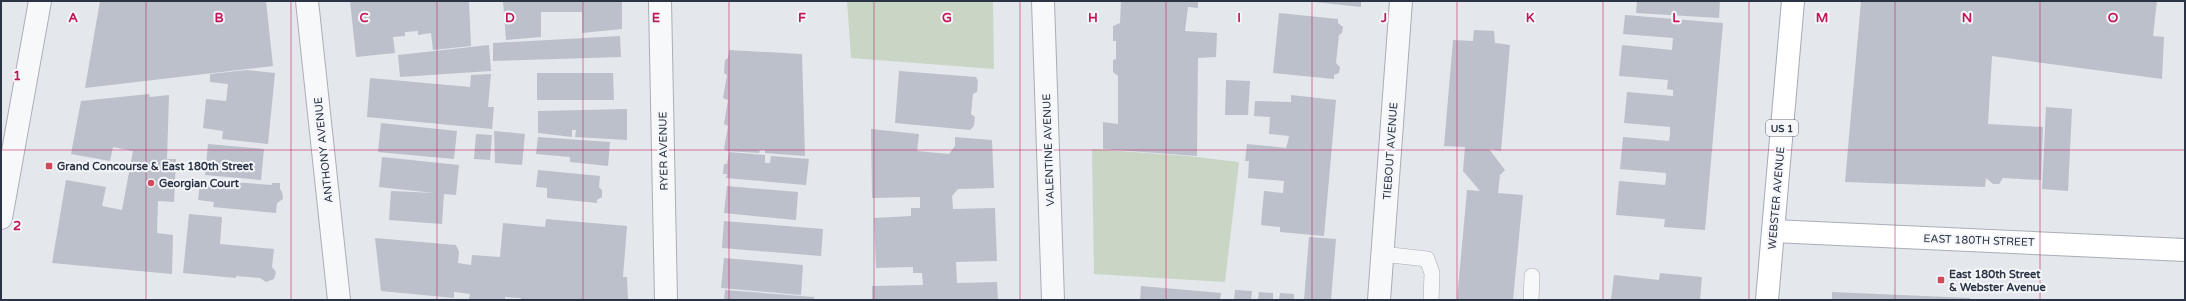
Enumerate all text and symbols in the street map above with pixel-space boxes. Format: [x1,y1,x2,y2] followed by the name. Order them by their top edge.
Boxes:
[68,10,78,26] text: A
[214,10,224,26] text: B
[359,10,369,26] text: C
[505,10,515,26] text: D
[652,10,660,26] text: E
[798,10,806,26] text: F
[942,10,952,26] text: G
[1088,10,1098,26] text: H
[1237,10,1241,26] text: I
[1380,10,1387,26] text: J
[1526,10,1535,26] text: K
[1672,10,1680,26] text: L
[1816,10,1828,26] text: M
[1962,10,1972,26] text: N
[2108,10,2119,26] text: O
[13,68,21,84] text: 1
[1040,93,1057,207] street label: VALENTINE AVENUE
[311,96,336,203] street label: ANTHONY AVENUE
[1381,102,1400,200] street label: TIEBOUT AVENUE
[656,111,671,191] street label: RYER AVENUE
[1766,120,1798,136] road number: US 1
[1766,146,1787,250] street label: WEBSTER AVENUE
[57,160,254,173] place label: Grand Concourse & East 180th Street
[44,161,54,171] marker: Grand Concourse & East 180th Street
[159,177,240,191] place label: Georgian Court
[146,178,156,188] marker: Georgian Court
[13,218,21,234] text: 2
[1923,232,2035,249] street label: EAST 180TH STREET
[1949,268,2047,294] place label: East 180th Street & Webster Avenue
[1936,275,1946,285] marker: East 180th Street & Webster Avenue

